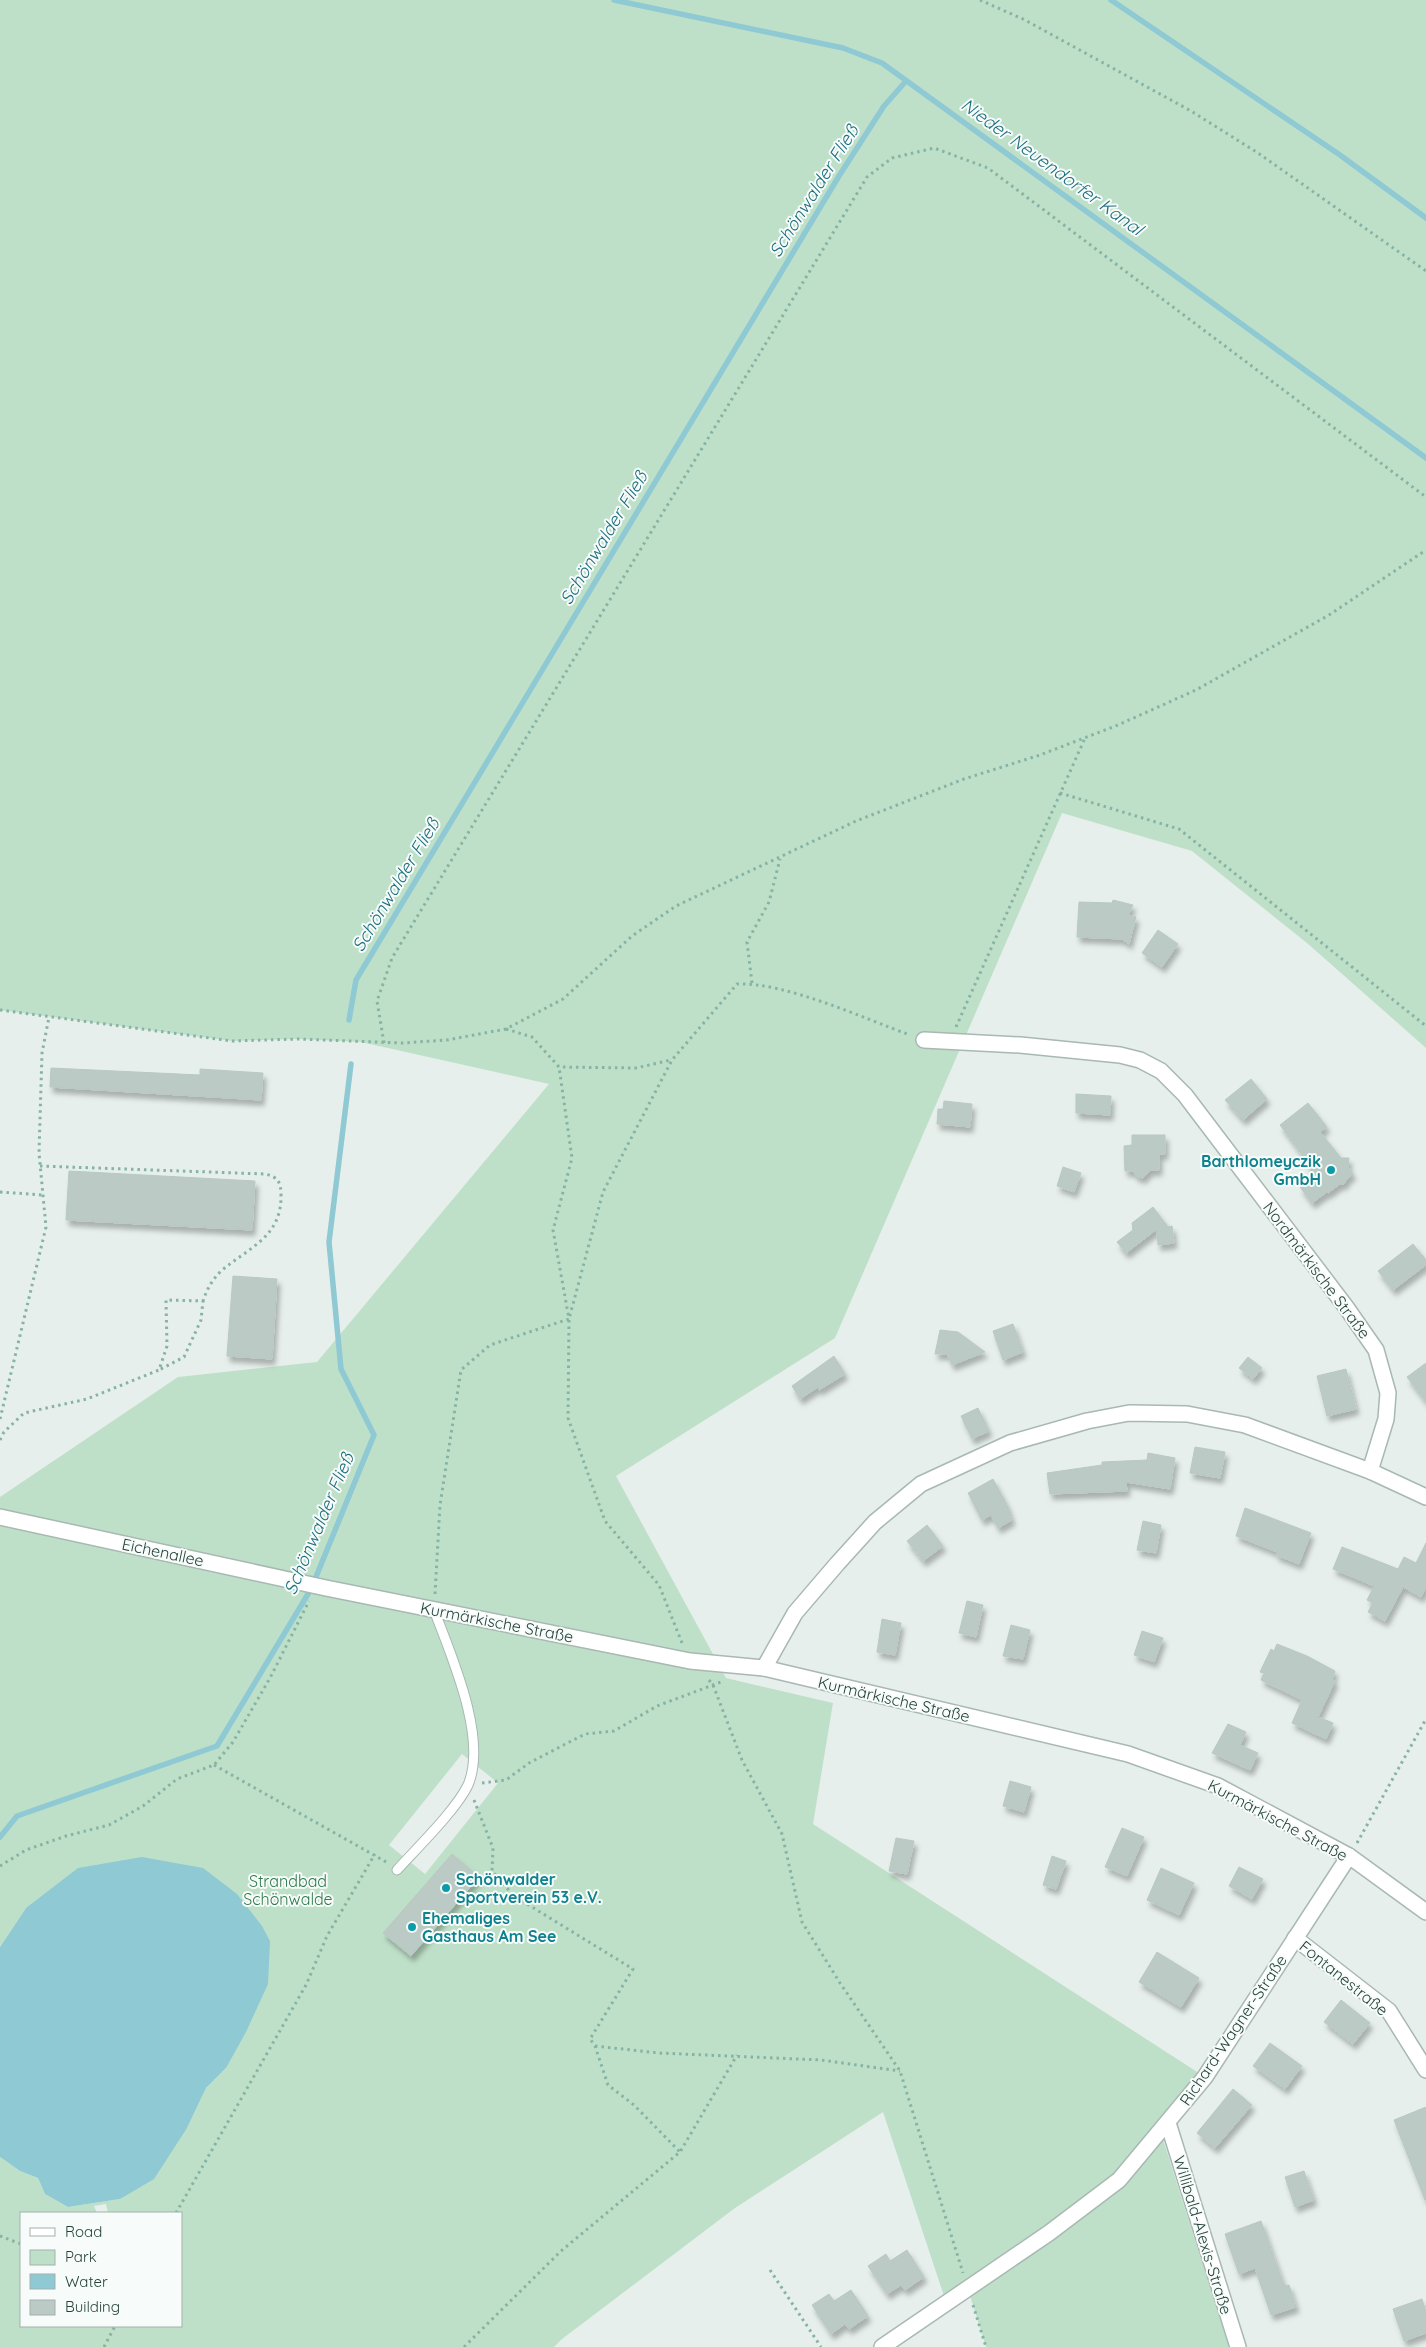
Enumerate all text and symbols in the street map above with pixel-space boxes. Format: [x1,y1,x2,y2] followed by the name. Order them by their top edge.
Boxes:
[957,93,1149,241] water label: Nieder Neuendorfer Kanal
[764,119,864,261] water label: Schönwalder Fließ
[555,466,653,609] water label: Schönwalder Fließ
[347,813,445,956] water label: Schönwalder Fließ
[1201,1151,1321,1189] place label: Barthlomeyczik GmbH
[1325,1164,1337,1176] marker: Barthlomeyczik GmbH
[1259,1198,1375,1342] street label: Nordmärkische Straße
[278,1449,359,1598] water label: Schönwalder Fließ
[120,1534,206,1570] street label: Eichenallee
[419,1597,575,1647] street label: Kurmärkische Straße
[816,1672,972,1726] street label: Kurmärkische Straße
[1205,1775,1351,1865] street label: Kurmärkische Straße
[456,1869,602,1907] place label: Schönwalder Sportverein 53 e.V.
[243,1871,333,1909] park label: Strandbad Schönwalde
[440,1882,452,1894] marker: Schönwalder Sportverein 53 e.V.
[422,1908,556,1946] place label: Ehemaliges Gasthaus Am See
[406,1921,418,1933] marker: Ehemaliges Gasthaus Am See
[1296,1936,1392,2020] street label: Fontanestraße
[1175,1951,1291,2109] street label: Richard-Wagner-Straße
[1169,2153,1237,2317] street label: Willibald-Alexis-Straße
[20,2212,182,2327] legend
[65,2222,102,2241] text: Road
[65,2247,97,2266] text: Park
[65,2272,108,2291] text: Water
[65,2297,120,2316] text: Building

